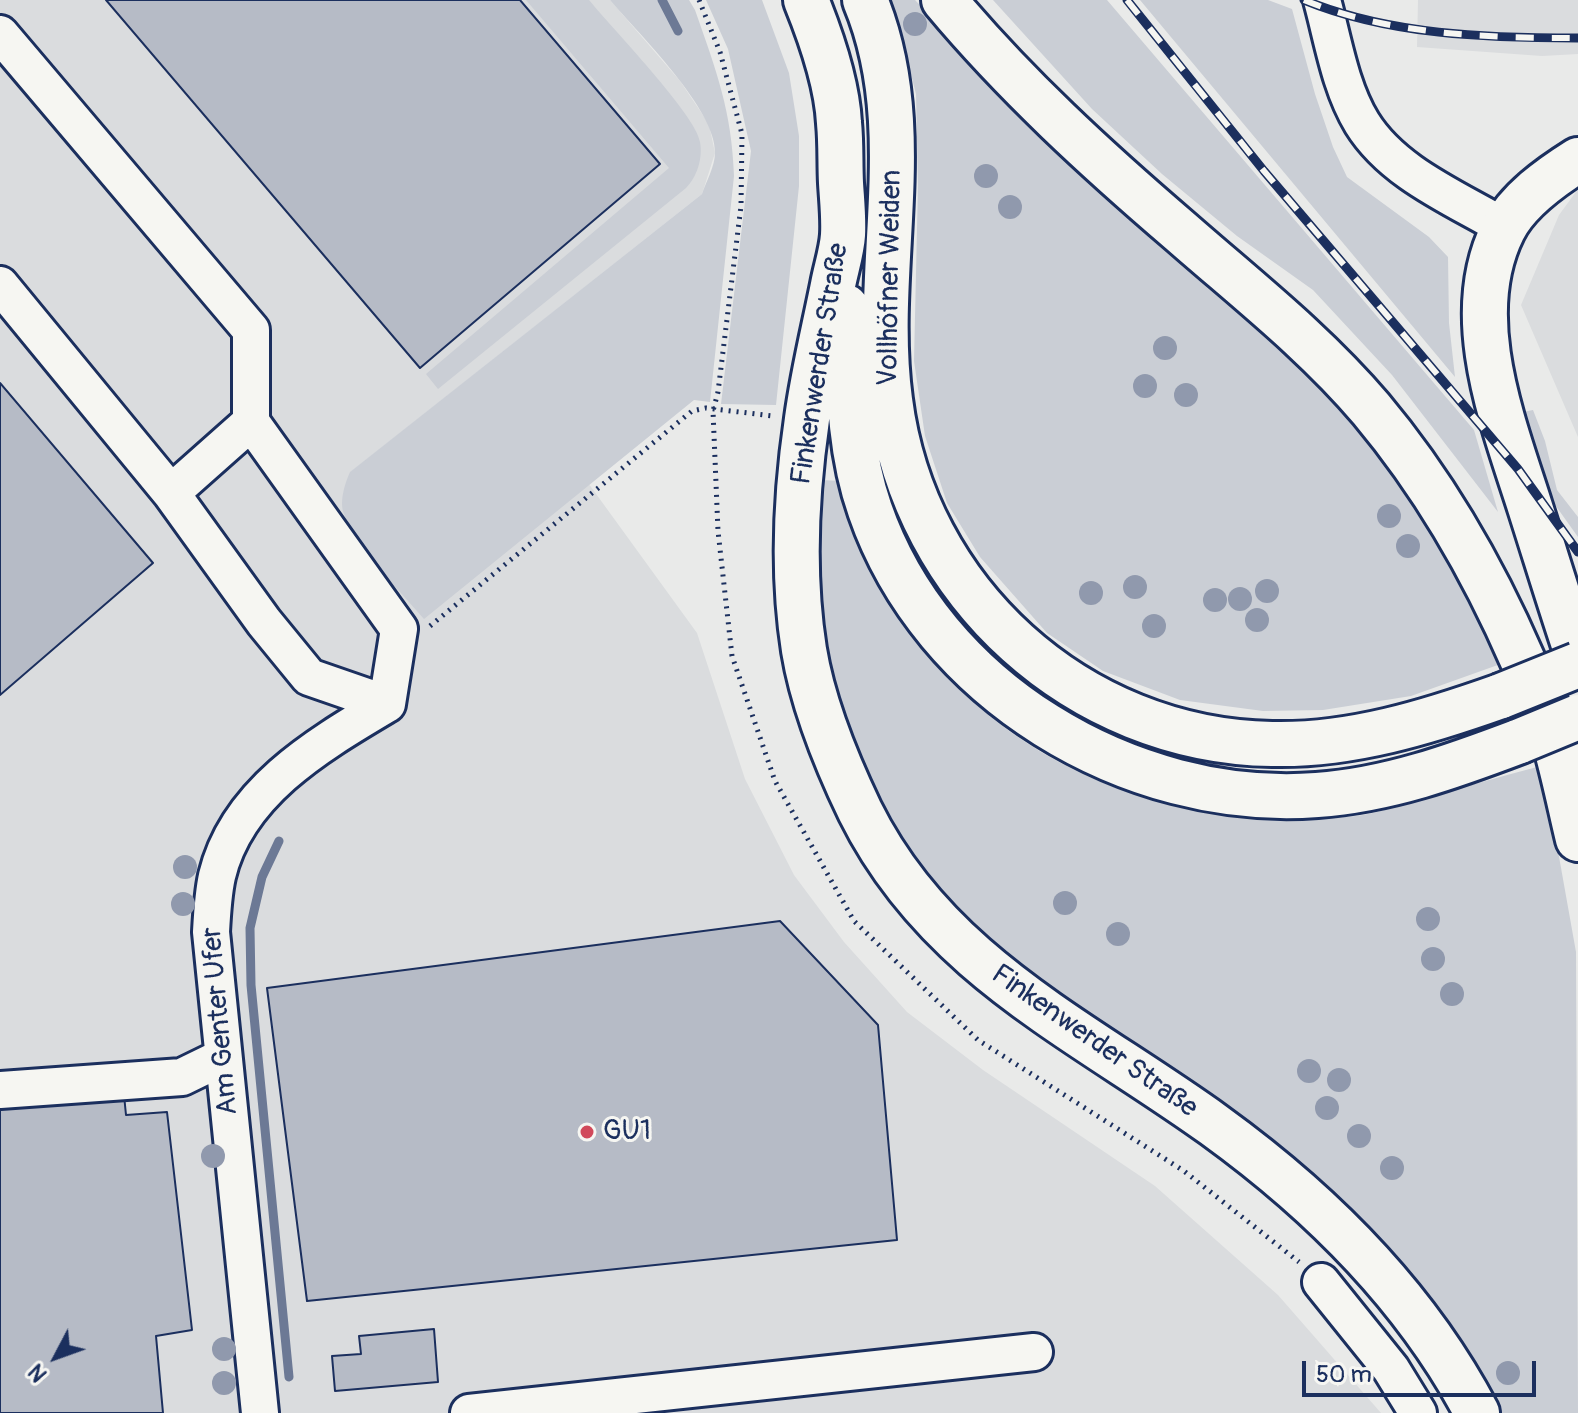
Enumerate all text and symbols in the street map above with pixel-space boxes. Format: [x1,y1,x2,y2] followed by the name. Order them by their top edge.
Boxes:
[872,169,910,387] street label: Vollhöfner Weiden
[785,241,857,487] street label: Finkenwerder Straße
[196,925,246,1117] street label: Am Genter Ufer
[984,958,1204,1126] street label: Finkenwerder Straße
[603,1115,651,1149] place label: GU1
[578,1123,596,1141] marker: GU1
[16,1317,96,1397] north arrow
[1306,1345,1540,1395] scale bar
[22,1358,53,1388] text: N
[1316,1360,1372,1389] text: 50 m

